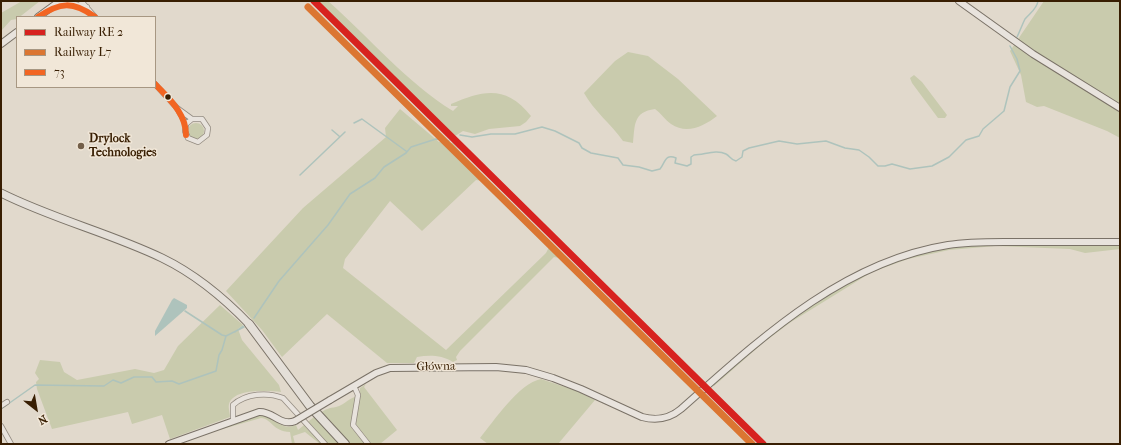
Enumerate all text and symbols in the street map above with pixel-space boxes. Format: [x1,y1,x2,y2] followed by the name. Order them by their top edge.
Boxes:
[16,16,156,88] legend
[54,25,123,39] text: Railway RE 2
[54,45,111,59] text: Railway L7
[54,65,65,79] text: 73
[163,92,173,102] unlabelled marker
[89,132,157,160] place label: Drylock Technologies
[76,141,86,151] marker: Drylock Technologies
[416,359,456,375] street label: Główna
[16,389,56,429] north arrow
[36,412,49,427] text: N

